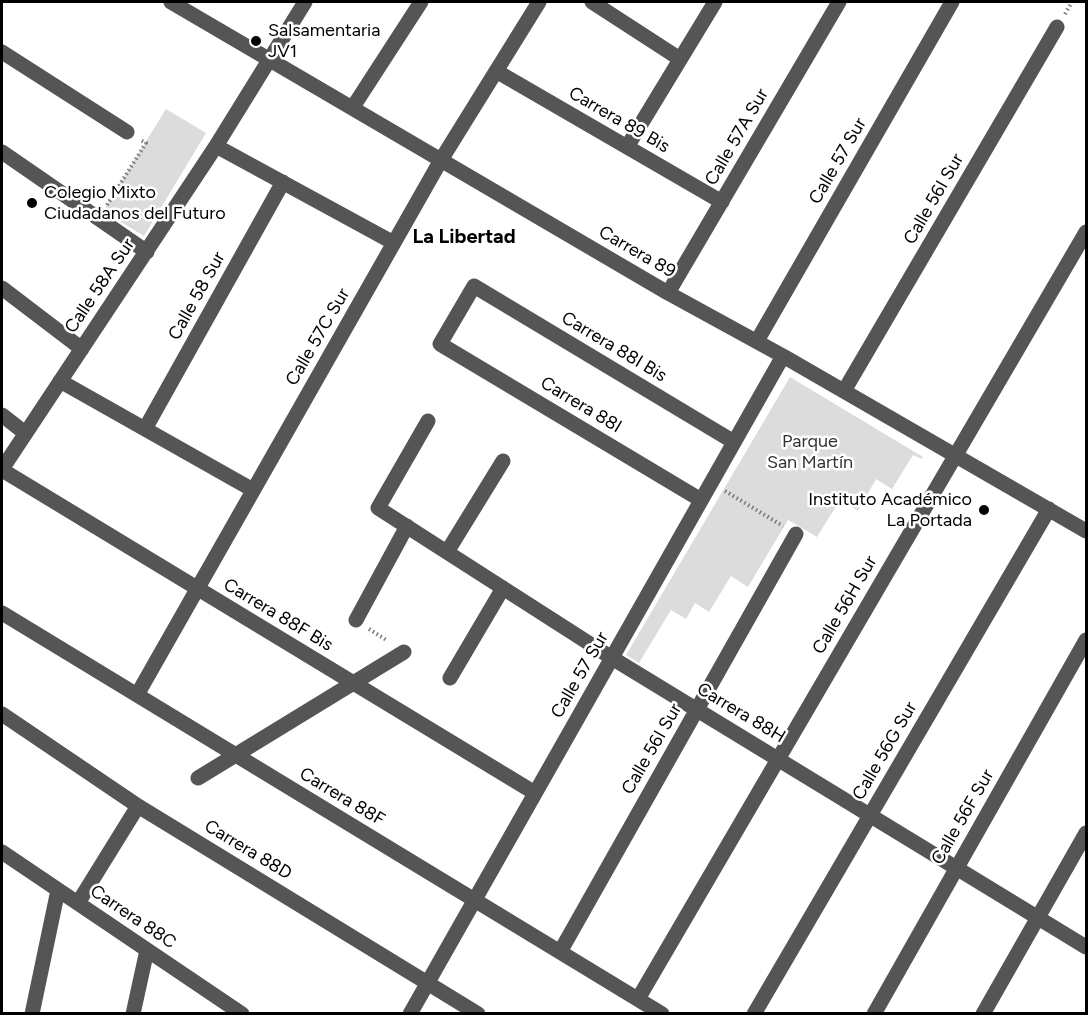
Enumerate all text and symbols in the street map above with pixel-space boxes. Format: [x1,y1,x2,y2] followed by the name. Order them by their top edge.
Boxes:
[268,20,380,63] place label: Salsamentaria JV1
[249,34,263,48] marker: Salsamentaria JV1
[565,82,673,158] street label: Carrera 89 Bis
[701,85,773,189] street label: Calle 57A Sur
[805,114,871,208] street label: Calle 57 Sur
[899,150,969,248] street label: Calle 56I Sur
[44,182,226,224] place label: Colegio Mixto Ciudadanos del Futuro
[25,196,39,210] marker: Colegio Mixto Ciudadanos del Futuro
[595,221,679,283] street label: Carrera 89
[412,225,516,249] district label: La Libertad
[60,235,140,337] street label: Calle 58A Sur
[164,248,230,344] street label: Calle 58 Sur
[281,284,355,390] street label: Calle 57C Sur
[557,307,671,387] street label: Carrera 88I Bis
[537,372,625,438] street label: Carrera 88I
[767,431,853,474] park label: Parque San Martín
[808,489,972,532] place label: Instituto Académico La Portada
[977,503,991,517] marker: Instituto Académico La Portada
[808,552,882,658] street label: Calle 56H Sur
[219,574,337,656] street label: Carrera 88F Bis
[547,628,613,722] street label: Calle 57 Sur
[693,678,789,748] street label: Carrera 88H
[848,698,922,804] street label: Calle 56G Sur
[617,700,687,798] street label: Calle 56I Sur
[295,763,389,831] street label: Carrera 88F
[927,766,999,868] street label: Calle 56F Sur
[200,815,296,885] street label: Carrera 88D
[86,880,180,954] street label: Carrera 88C

